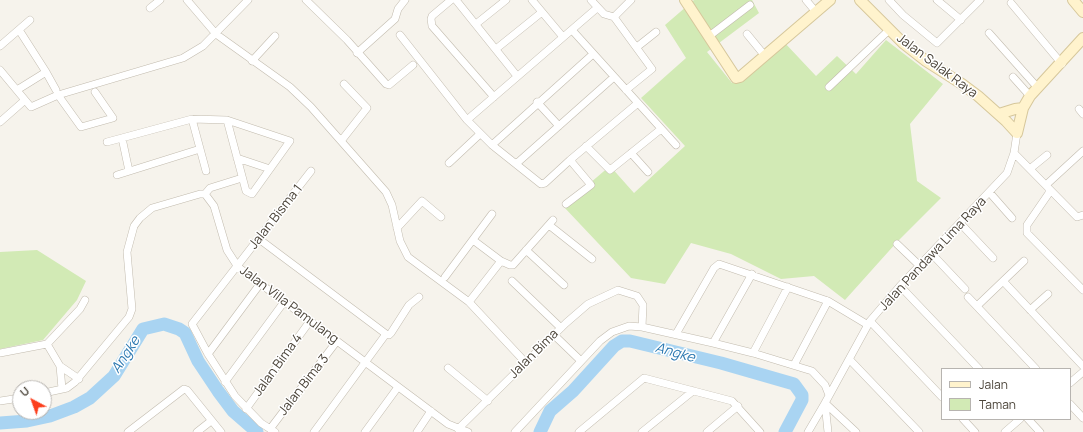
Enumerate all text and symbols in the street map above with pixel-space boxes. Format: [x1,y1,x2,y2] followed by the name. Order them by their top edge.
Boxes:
[893,31,981,101] street label: Jalan Salak Raya
[246,182,306,252] street label: Jalan Bisma 1
[876,194,990,314] street label: Jalan Pandawa Lima Raya
[237,263,341,347] street label: Jalan Villa Pamulang
[506,326,562,382] street label: Jalan Bima
[250,331,306,399] street label: Jalan Bima 4
[108,333,144,377] water label: Angke
[653,340,697,366] water label: Angke
[275,351,333,419] street label: Jalan Bima 3
[941,368,1071,420] legend
[979,376,1008,393] text: Jalan
[12,380,52,420] north arrow
[17,383,32,400] text: U
[979,396,1016,413] text: Taman

